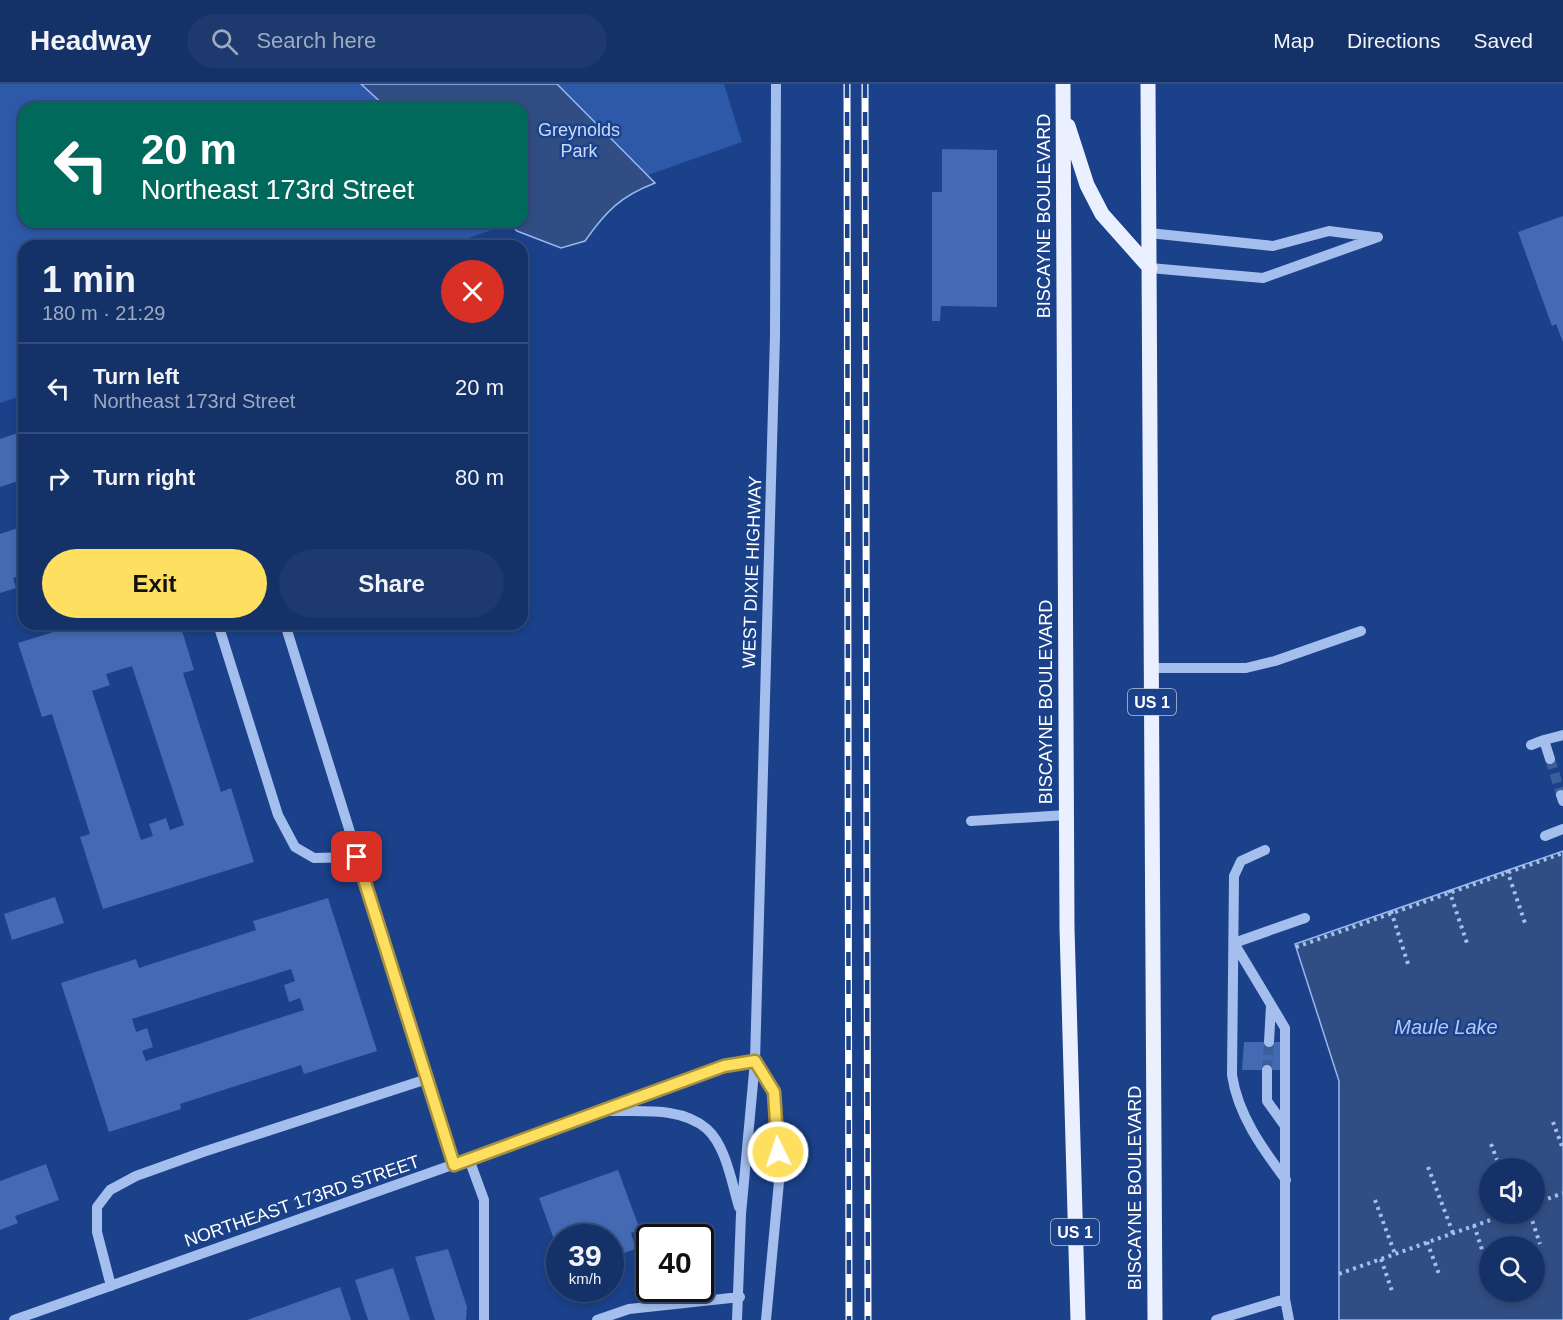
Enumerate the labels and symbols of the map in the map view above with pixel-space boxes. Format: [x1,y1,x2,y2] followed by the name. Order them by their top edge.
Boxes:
[1034,114,1054,318] street label: BISCAYNE BOULEVARD
[538,120,620,161] park label: Greynolds Park
[739,475,765,669] street label: WEST DIXIE HIGHWAY
[1036,600,1056,804] street label: BISCAYNE BOULEVARD
[1128,689,1176,715] road number: US 1
[331,831,382,882] pin
[1394,1016,1498,1038] water label: Maule Lake
[1125,1086,1145,1290] street label: BISCAYNE BOULEVARD
[746,1120,810,1184] position arrow
[182,1151,422,1251] street label: NORTHEAST 173RD STREET
[1051,1219,1099,1245] road number: US 1
[636,1224,714,1302] speed limit sign: 40

